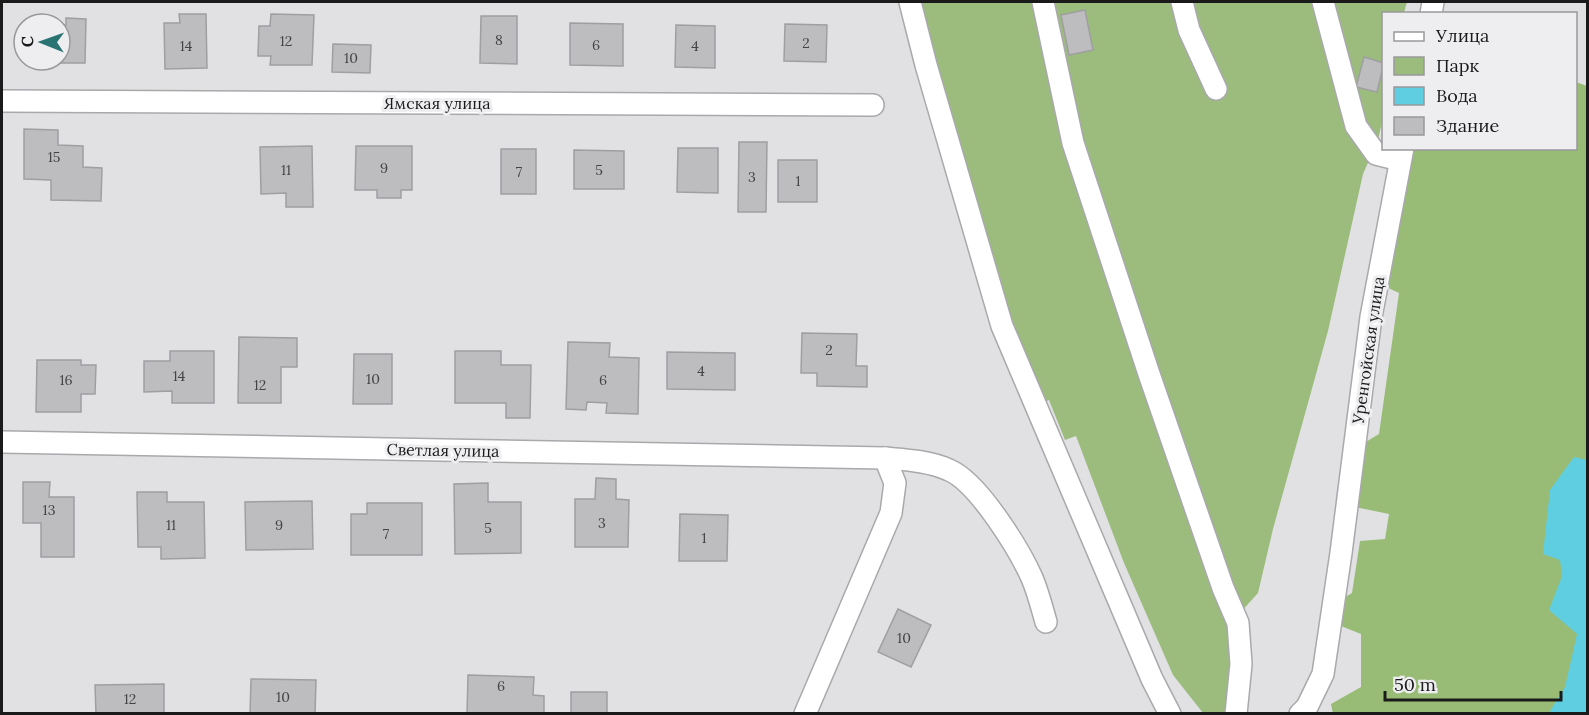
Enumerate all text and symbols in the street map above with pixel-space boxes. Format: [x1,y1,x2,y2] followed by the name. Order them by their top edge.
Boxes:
[12,12,72,72] north arrow
[1382,12,1577,150] legend
[1435,24,1489,47] text: Улица
[495,31,503,49] house number: 8
[280,32,292,50] house number: 12
[802,34,810,52] house number: 2
[17,36,37,47] text: С
[592,36,600,54] house number: 6
[180,37,193,55] house number: 14
[691,37,699,55] house number: 4
[344,49,358,67] house number: 10
[1436,54,1480,77] text: Парк
[1436,84,1478,107] text: Вода
[384,93,490,113] street label: Ямская улица
[1436,114,1499,137] text: Здание
[48,148,60,166] house number: 15
[380,159,388,177] house number: 9
[281,161,291,179] house number: 11
[595,161,603,179] house number: 5
[516,163,523,181] house number: 7
[748,168,756,186] house number: 3
[795,172,801,190] house number: 1
[1348,275,1388,426] street label: Уренгойская улица
[825,341,833,359] house number: 2
[697,362,705,380] house number: 4
[173,367,186,385] house number: 14
[366,370,380,388] house number: 10
[59,371,73,389] house number: 16
[599,371,607,389] house number: 6
[254,376,266,394] house number: 12
[386,439,500,461] street label: Светлая улица
[43,501,56,519] house number: 13
[598,514,606,532] house number: 3
[166,516,176,534] house number: 11
[275,516,283,534] house number: 9
[484,519,492,537] house number: 5
[383,525,390,543] house number: 7
[701,529,707,547] house number: 1
[897,629,911,647] house number: 10
[1385,664,1560,702] scale bar
[1394,673,1436,696] text: 50 m
[497,677,505,695] house number: 6
[276,688,290,706] house number: 10
[124,690,136,708] house number: 12

